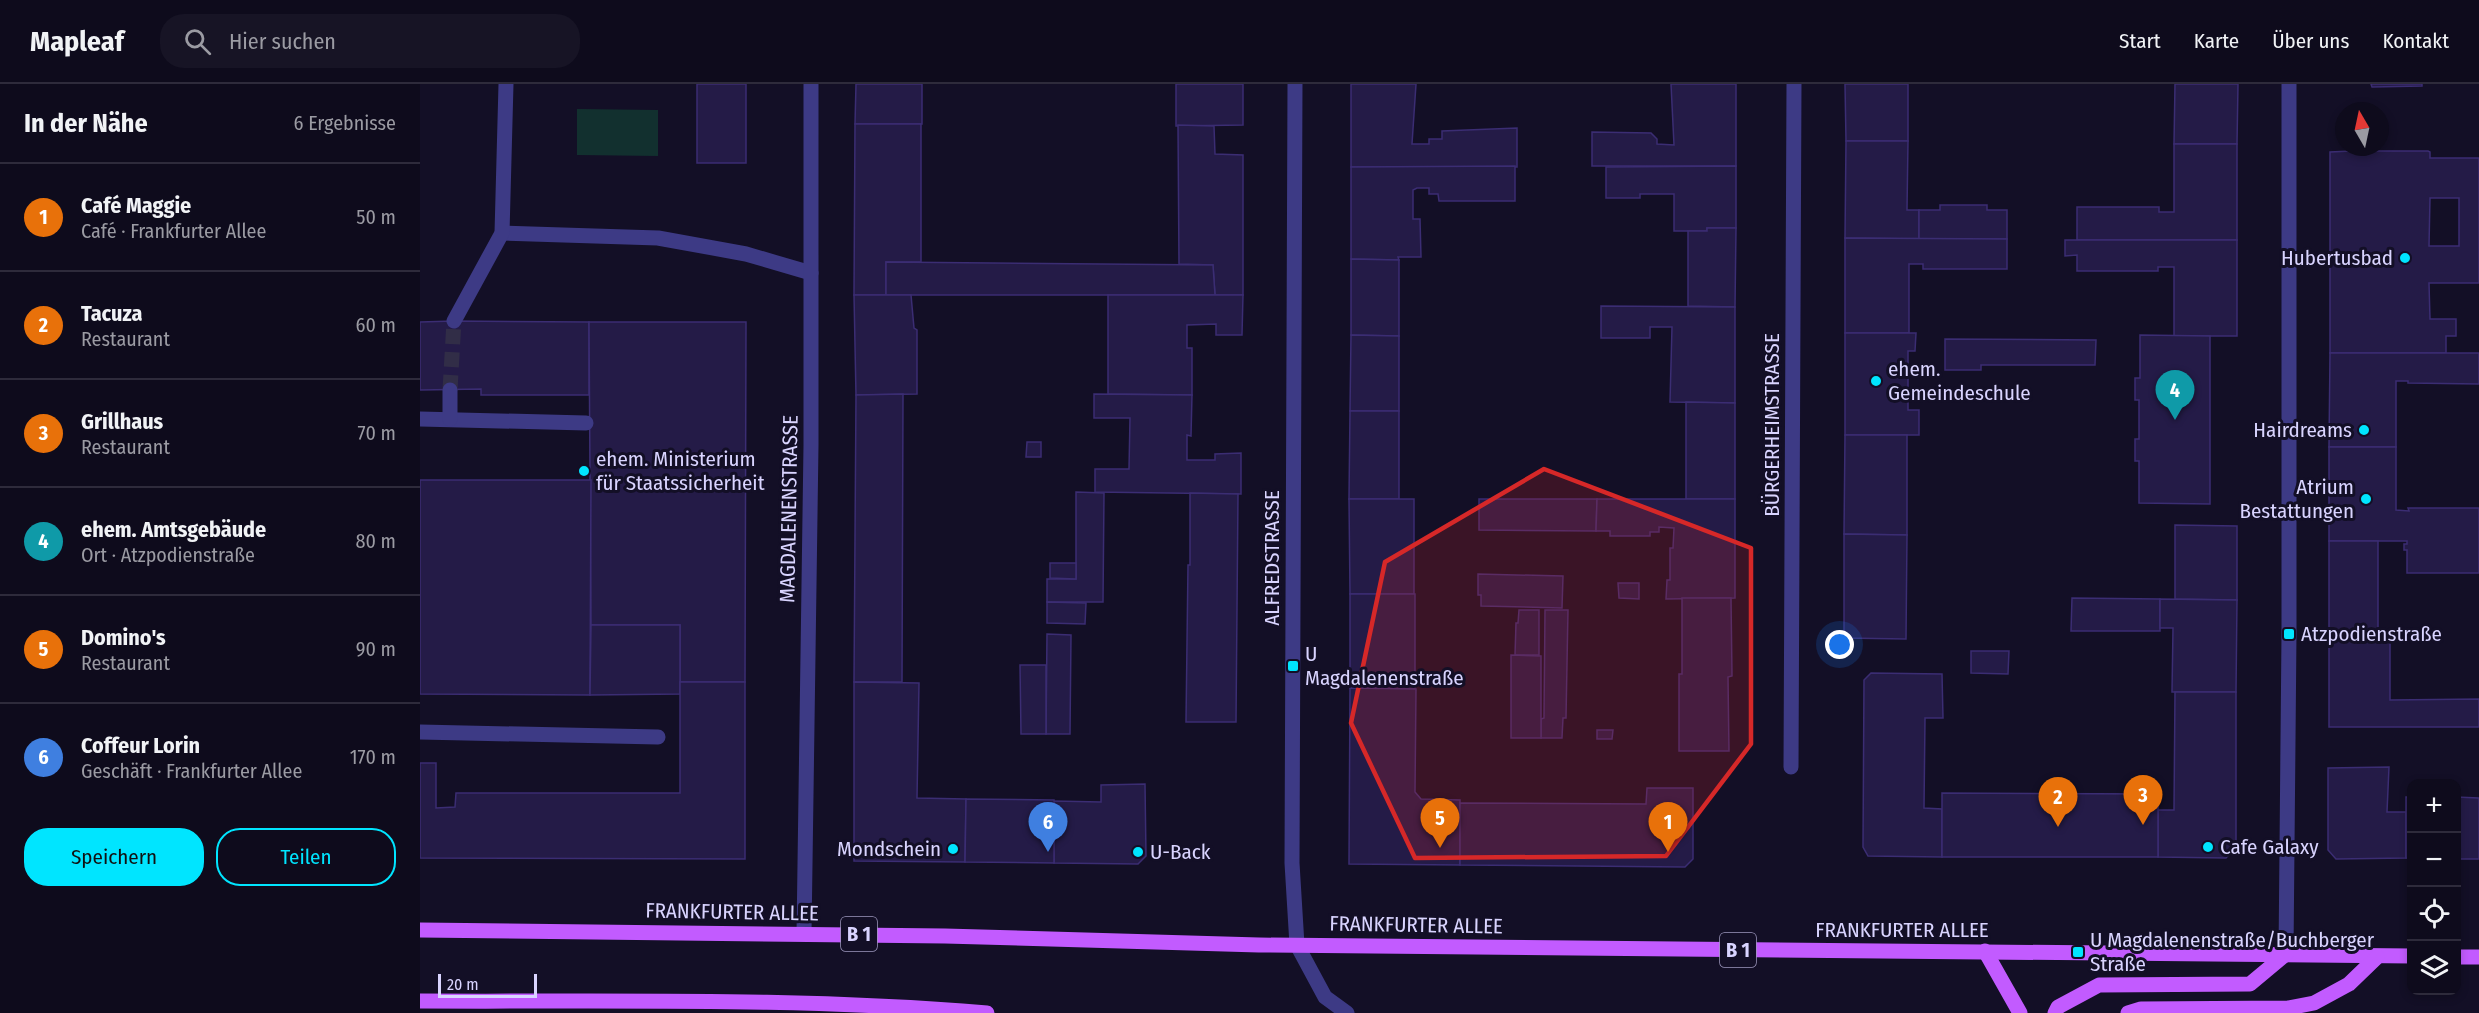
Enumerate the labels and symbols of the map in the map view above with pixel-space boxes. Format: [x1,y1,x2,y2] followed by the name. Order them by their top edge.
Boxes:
[2335,102,2389,156] north arrow
[2281,245,2393,271] place label: Hubertusbad
[2398,251,2412,265] marker: Hubertusbad
[1759,333,1785,517] street label: BÜRGERHEIMSTRASSE
[1888,356,2031,406] place label: ehem. Gemeindeschule
[2156,370,2194,420] pin: 4
[1869,374,1883,388] marker: ehem. Gemeindeschule
[774,415,804,603] street label: MAGDALENENSTRASSE
[2253,417,2352,443] place label: Hairdreams
[2357,423,2371,437] marker: Hairdreams
[596,446,765,496] place label: ehem. Ministerium für Staatssicherheit
[577,464,591,478] marker: ehem. Ministerium für Staatssicherheit
[2239,474,2354,524] place label: Atrium Bestattungen
[1259,490,1285,626] street label: ALFREDSTRASSE
[2359,492,2373,506] marker: Atrium Bestattungen
[2301,621,2442,647] place label: Atzpodienstraße
[2282,627,2296,641] marker: Atzpodienstraße
[1825,630,1854,659] your location
[1305,641,1464,691] place label: U Magdalenenstraße
[1286,659,1300,673] marker: U Magdalenenstraße
[2124,776,2162,825] pin: 3
[2038,778,2078,827] pin: 2
[1420,798,1460,848] pin: 5
[1028,802,1068,852] pin: 6
[1648,802,1688,852] pin: 1
[2220,834,2319,860] place label: Cafe Galaxy
[837,836,941,862] place label: Mondschein
[1150,839,1211,865] place label: U-Back
[2201,840,2215,854] marker: Cafe Galaxy
[946,842,960,856] marker: Mondschein
[1131,845,1145,859] marker: U-Back
[645,897,819,927] street label: FRANKFURTER ALLEE
[1329,910,1503,940] street label: FRANKFURTER ALLEE
[841,917,877,951] road number: B 1
[1815,917,1989,943] street label: FRANKFURTER ALLEE
[2090,927,2375,977] place label: U Magdalenenstraße/Buchberger Straße
[1720,933,1756,967] road number: B 1
[2071,945,2085,959] marker: U Magdalenenstraße/Buchberger Straße
[438,971,537,998] scale bar

